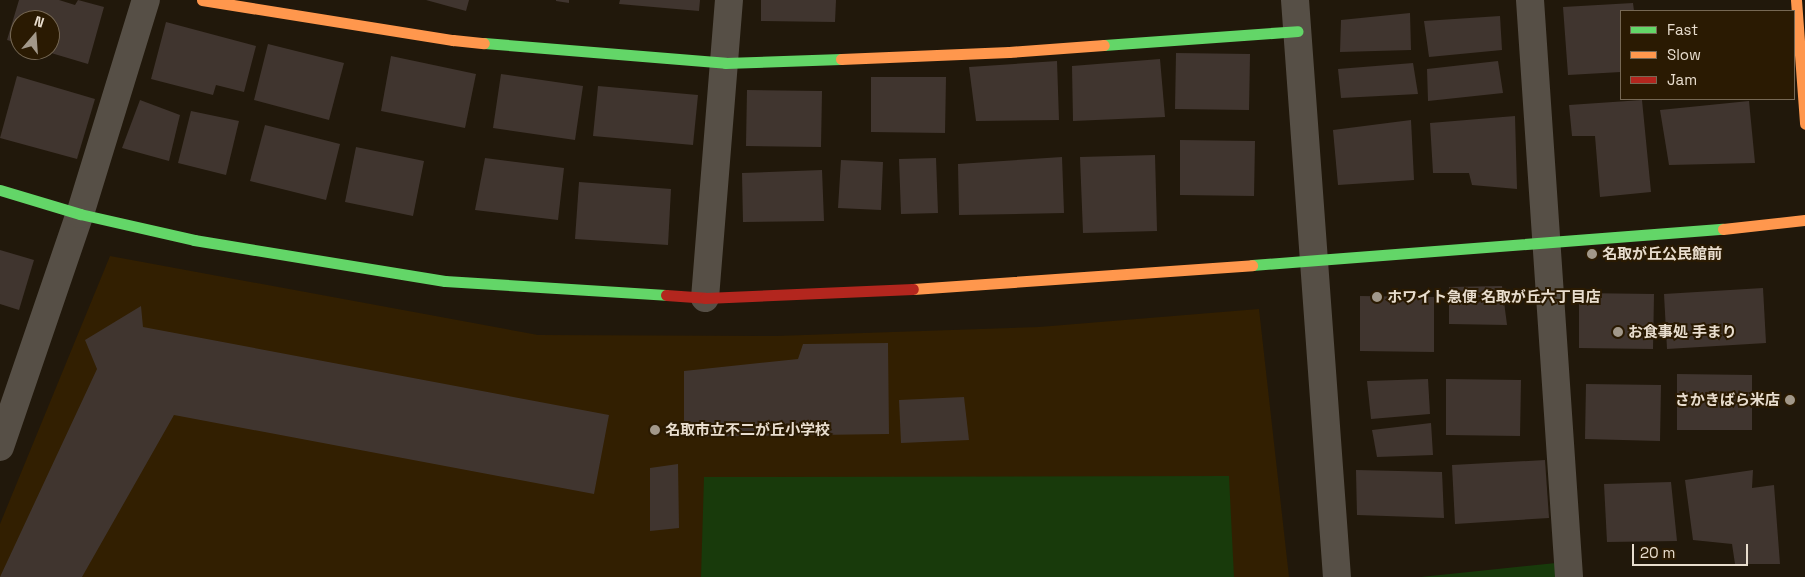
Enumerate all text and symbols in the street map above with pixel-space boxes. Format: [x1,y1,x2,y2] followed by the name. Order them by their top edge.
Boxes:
[10,10,60,60] north arrow
[1620,10,1795,100] legend
[32,12,47,32] text: N
[1667,20,1698,39] text: Fast
[1667,45,1701,64] text: Slow
[1667,70,1697,89] text: Jam
[1602,245,1722,263] place label: 名取が丘公民館前
[1586,248,1598,260] marker: 名取が丘公民館前
[1387,288,1601,306] place label: ホワイト急便 名取が丘六丁目店
[1371,291,1383,303] marker: ホワイト急便 名取が丘六丁目店
[1628,323,1737,341] place label: お食事処 手まり
[1612,326,1624,338] marker: お食事処 手まり
[1675,391,1780,409] place label: さかきばら米店
[1784,394,1796,406] marker: さかきばら米店
[665,421,830,439] place label: 名取市立不二が丘小学校
[649,424,661,436] marker: 名取市立不二が丘小学校
[1635,534,1751,566] scale bar
[1640,543,1675,562] text: 20 m

